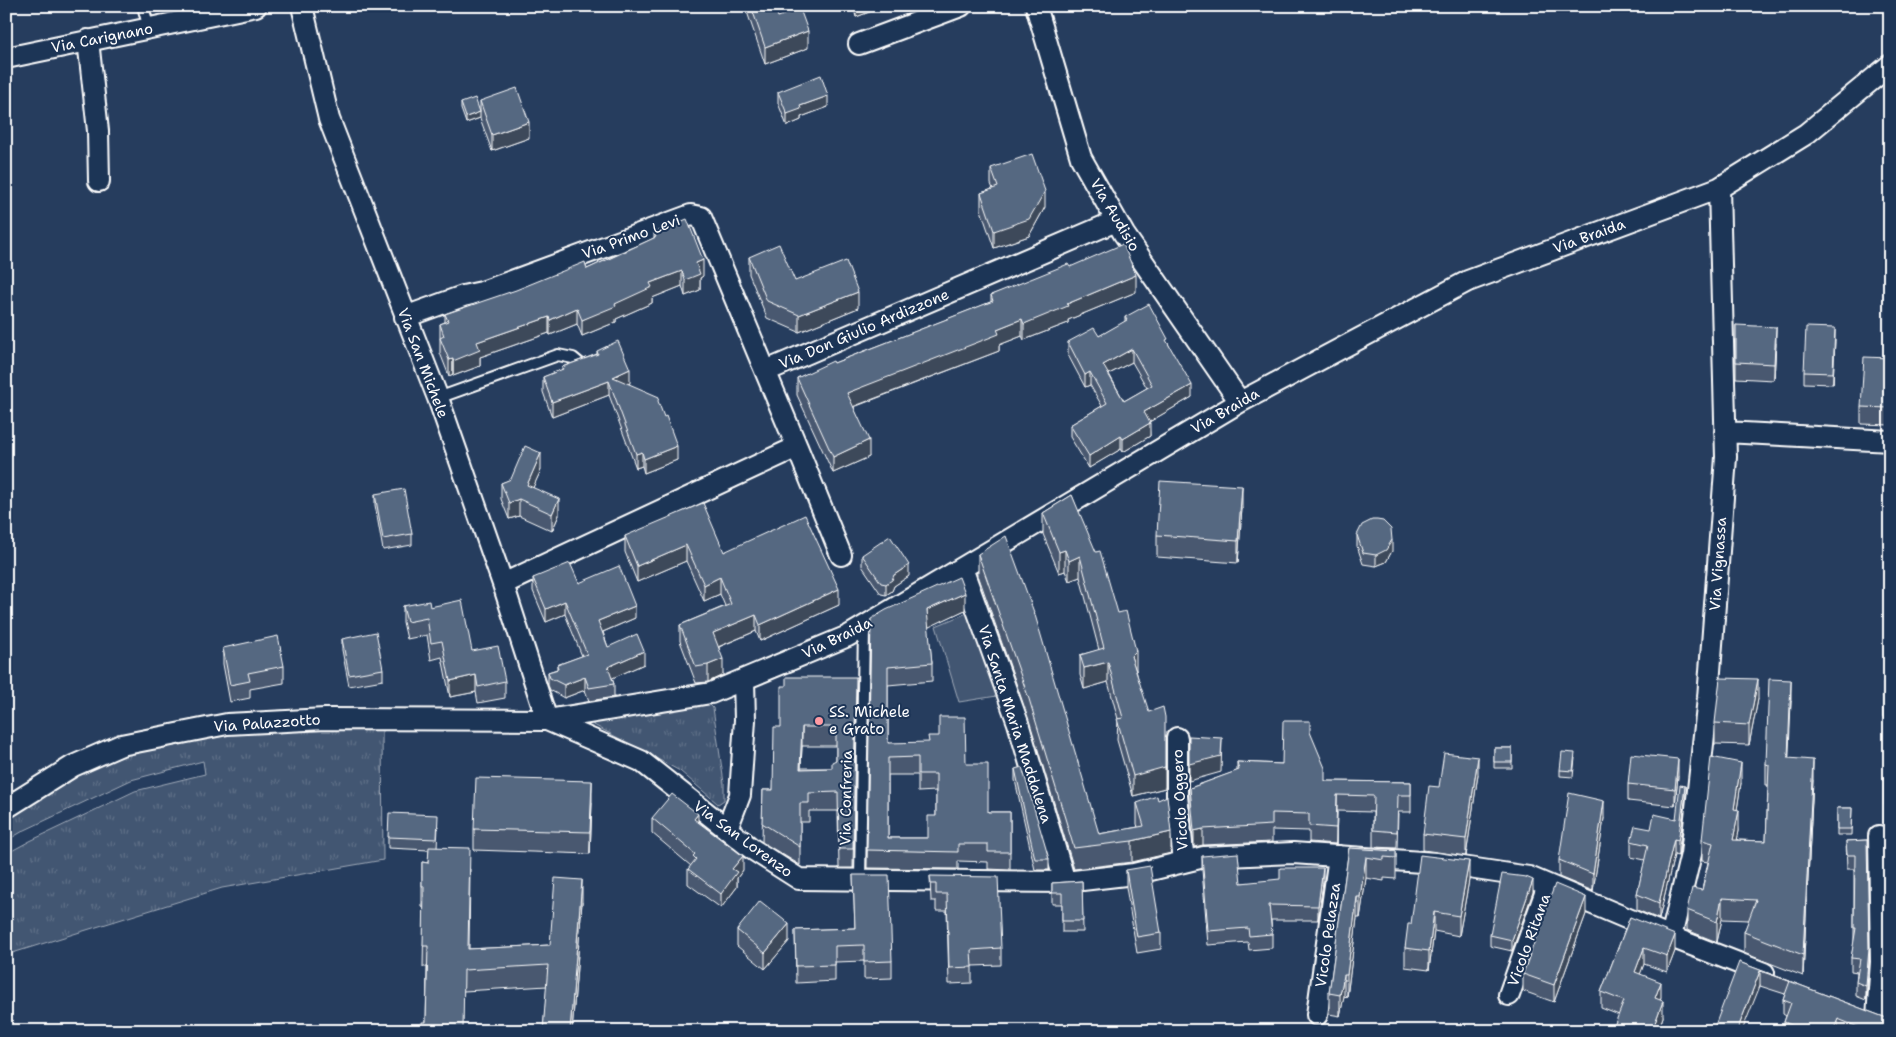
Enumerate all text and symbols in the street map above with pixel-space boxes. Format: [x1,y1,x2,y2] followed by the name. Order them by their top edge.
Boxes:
[49,18,155,58] street label: Via Carignano
[1085,175,1145,255] street label: Via Audisio
[579,210,683,264] street label: Via Primo Levi
[1550,213,1629,258] street label: Via Braida
[776,284,952,374] street label: Via Don Giulio Ardizzone
[393,305,453,421] street label: Via San Michele
[1187,383,1263,439] street label: Via Braida
[1705,516,1731,612] street label: Via Vignassa
[799,612,876,664] street label: Via Braida
[973,622,1057,826] street label: Via Santa Maria Maddalena
[829,702,910,739] place label: SS. Michele e Grato
[213,709,321,737] street label: Via Palazzotto
[813,715,825,727] marker: SS. Michele e Grato
[1167,749,1193,851] street label: Vicolo Oggero
[835,750,857,846] street label: Via Confreria
[689,796,797,882] street label: Via San Lorenzo
[1311,881,1345,989] street label: Vicolo Pelazza
[1503,890,1555,989] street label: Vicolo Ritana

